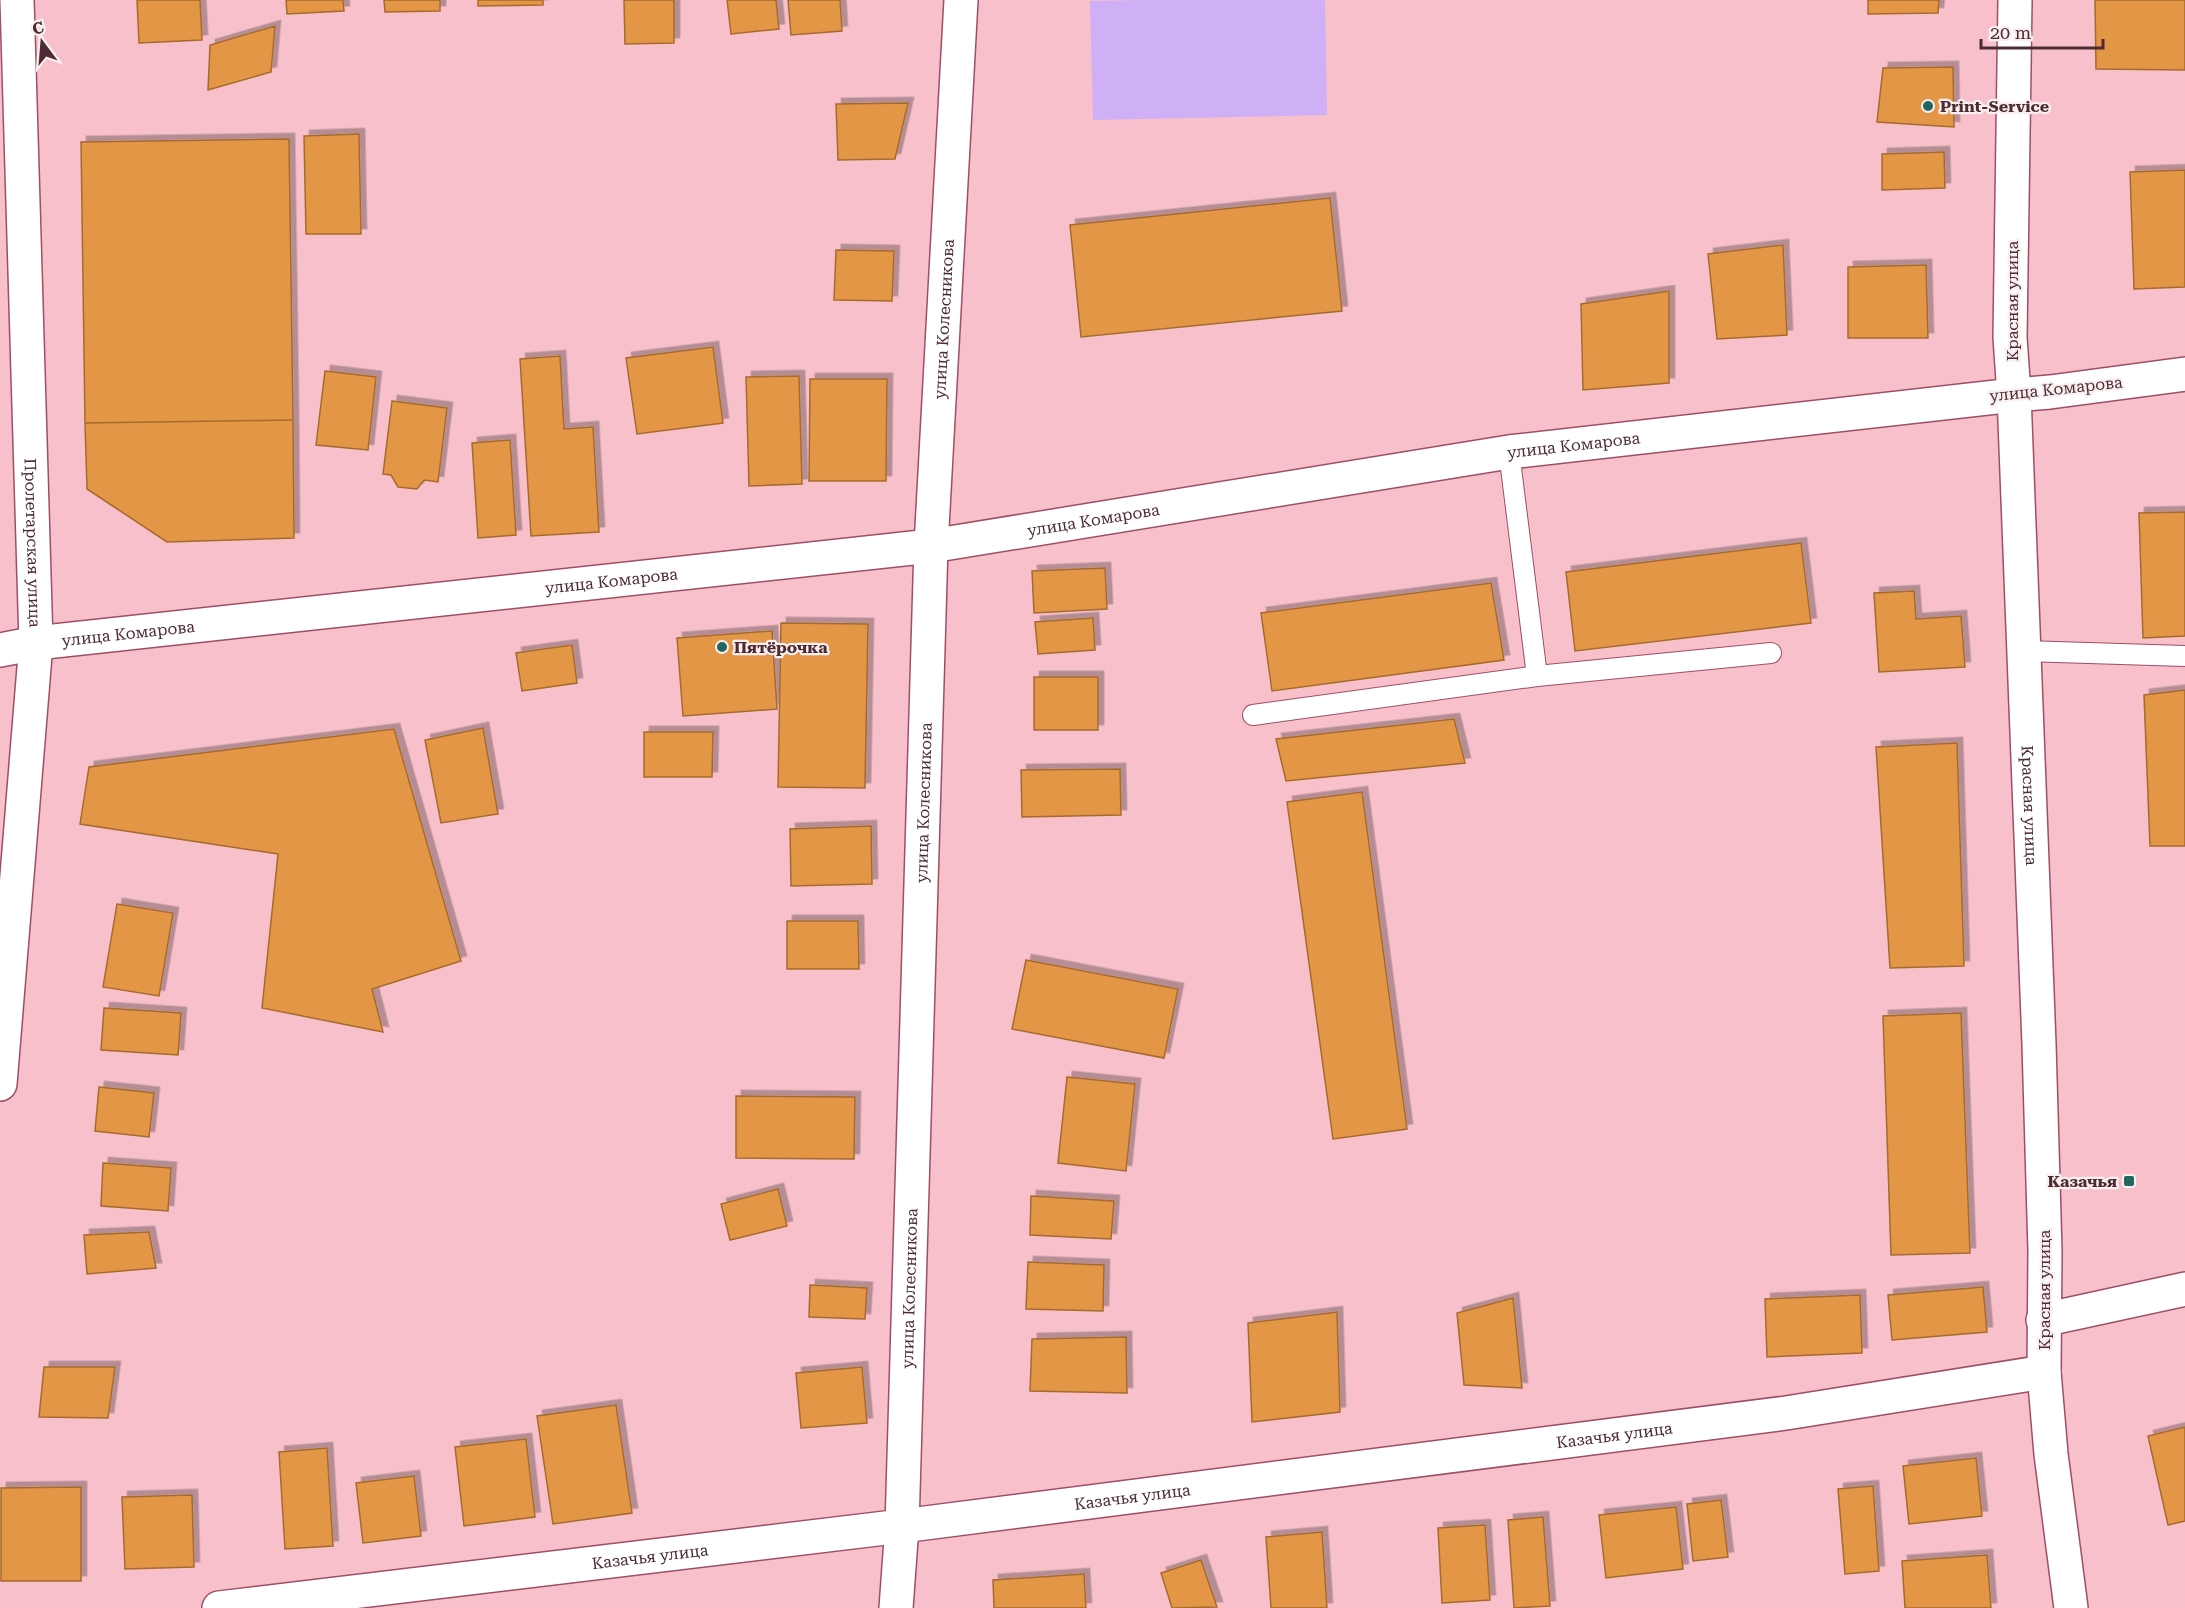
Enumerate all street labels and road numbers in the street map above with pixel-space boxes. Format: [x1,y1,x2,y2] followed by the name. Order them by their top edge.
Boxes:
[930,238,957,400] street label: улица Колесникова
[2003,241,2022,361] street label: Красная улица
[1989,373,2124,405] street label: улица Комарова
[1506,428,1641,462] street label: улица Комарова
[21,458,45,628] street label: Пролетарская улица
[1026,499,1161,540] street label: улица Комарова
[544,564,679,597] street label: улица Комарова
[61,616,196,650] street label: улица Комарова
[912,722,935,883] street label: улица Колесникова
[2018,745,2042,866] street label: Красная улица
[897,1208,921,1369] street label: улица Колесникова
[2035,1230,2054,1350] street label: Красная улица
[1555,1418,1674,1452] street label: Казачья улица
[1073,1480,1192,1513] street label: Казачья улица
[591,1540,710,1573] street label: Казачья улица

